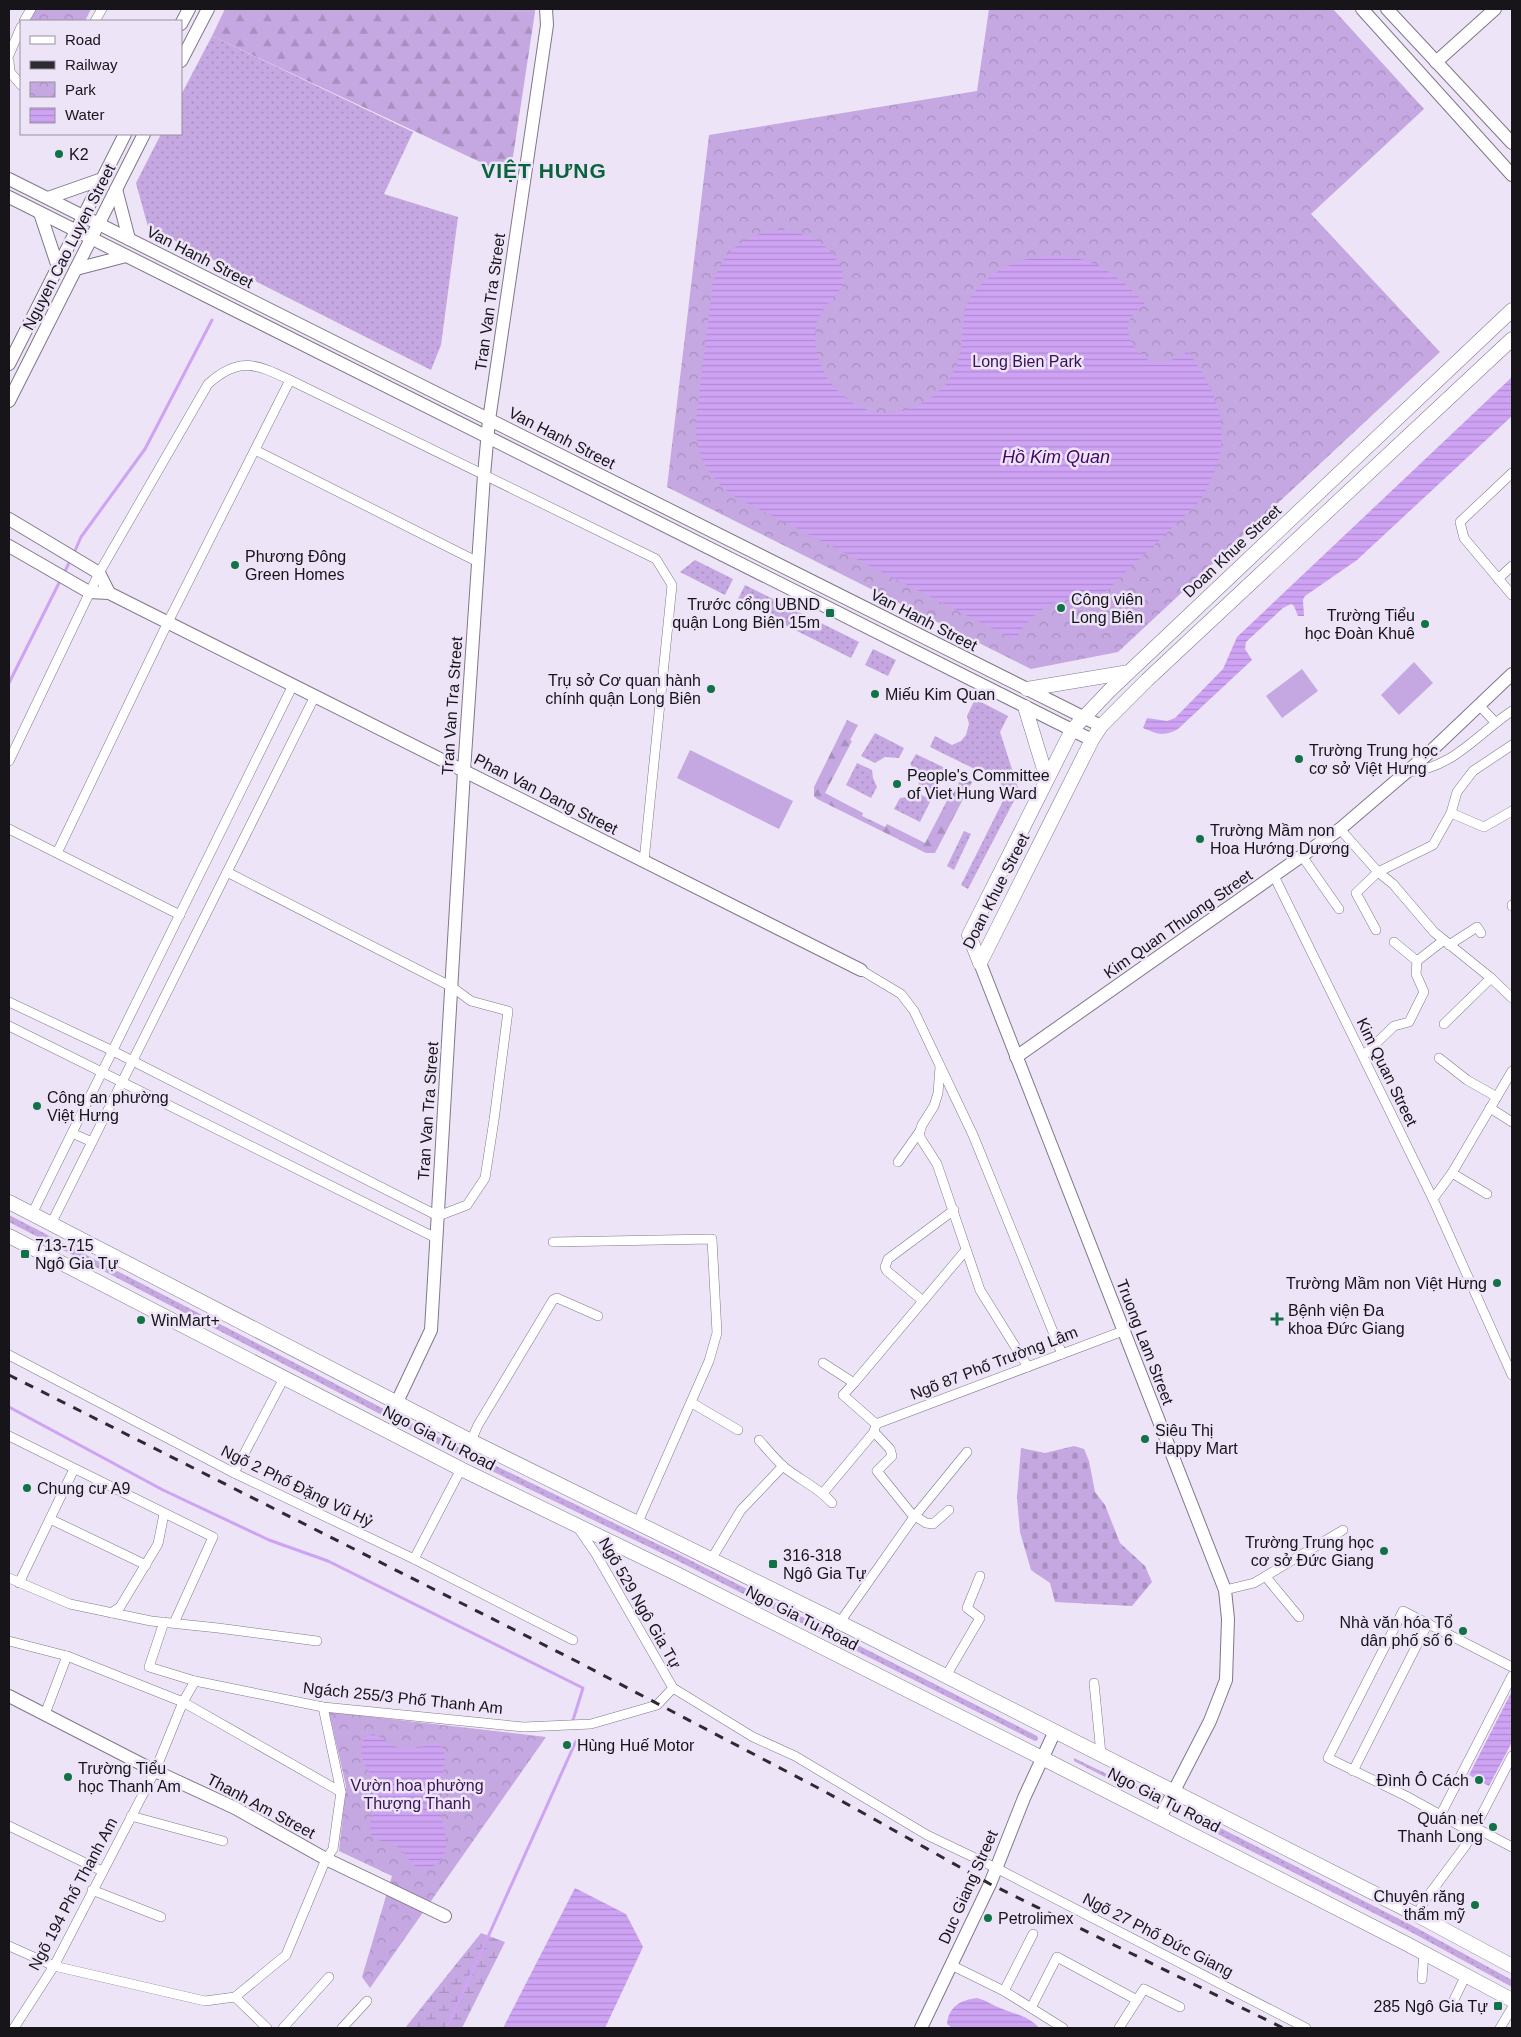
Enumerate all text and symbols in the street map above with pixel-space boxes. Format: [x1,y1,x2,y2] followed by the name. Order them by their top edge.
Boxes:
[20,20,182,135] legend
[65,31,101,48] text: Road
[65,56,118,73] text: Railway
[65,81,96,98] text: Park
[65,106,104,123] text: Water
[69,146,89,163] place label: K2
[53,148,65,160] marker: K2
[481,159,607,182] district label: VIỆT HƯNG
[20,161,119,333] street label: Nguyen Cao Luyen Street
[144,223,257,291] street label: Van Hanh Street
[472,232,508,372] street label: Tran Van Tra Street
[972,353,1083,370] park label: Long Bien Park
[506,404,619,472] street label: Van Hanh Street
[1002,447,1110,467] water label: Hồ Kim Quan
[1180,501,1285,601] street label: Doan Khue Street
[245,548,346,583] place label: Phương Đông Green Homes
[229,559,241,571] marker: Phương Đông Green Homes
[868,586,981,654] street label: Van Hanh Street
[1071,591,1143,626] place label: Công viên Long Biên
[672,596,820,631] place label: Trước cổng UBND quận Long Biên 15m
[1055,602,1067,614] marker: Công viên Long Biên
[824,607,836,619] marker: Trước cổng UBND quận Long Biên 15m
[1305,607,1415,642] place label: Trường Tiểu học Đoàn Khuê
[1419,618,1431,630] marker: Trường Tiểu học Đoàn Khuê
[439,636,465,776] street label: Tran Van Tra Street
[545,672,701,707] place label: Trụ sở Cơ quan hành chính quận Long Biên
[705,683,717,695] marker: Trụ sở Cơ quan hành chính quận Long Biên
[885,686,995,703] place label: Miếu Kim Quan
[869,688,881,700] marker: Miếu Kim Quan
[1309,742,1438,777] place label: Trường Trung học cơ sở Việt Hưng
[471,750,621,838] street label: Phan Van Dang Street
[1293,753,1305,765] marker: Trường Trung học cơ sở Việt Hưng
[907,767,1050,802] place label: People's Committee of Viet Hung Ward
[891,778,903,790] marker: People's Committee of Viet Hung Ward
[1210,822,1349,857] place label: Trường Mầm non Hoa Hướng Dương
[960,830,1033,952] street label: Doan Khue Street
[1194,833,1206,845] marker: Trường Mầm non Hoa Hướng Dương
[1101,866,1256,982] street label: Kim Quan Thuong Street
[1353,1015,1421,1129] street label: Kim Quan Street
[415,1041,441,1181] street label: Tran Van Tra Street
[47,1089,169,1124] place label: Công an phường Việt Hưng
[31,1100,43,1112] marker: Công an phường Việt Hưng
[35,1237,119,1272] place label: 713-715 Ngô Gia Tự
[19,1248,31,1260] marker: 713-715 Ngô Gia Tự
[1286,1275,1487,1292] place label: Trường Mầm non Việt Hưng
[1113,1277,1177,1408] street label: Truong Lam Street
[1491,1277,1503,1289] marker: Trường Mầm non Việt Hưng
[1288,1302,1405,1337] place label: Bệnh viện Đa khoa Đức Giang
[151,1312,220,1329] place label: WinMart+
[1270,1312,1284,1326] marker: Bệnh viện Đa khoa Đức Giang
[135,1314,147,1326] marker: WinMart+
[908,1323,1080,1403] street label: Ngõ 87 Phố Trường Lâm
[380,1402,498,1474] street label: Ngo Gia Tu Road
[1155,1422,1238,1457] place label: Siêu Thị Happy Mart
[1139,1433,1151,1445] marker: Siêu Thị Happy Mart
[219,1442,375,1530] street label: Ngõ 2 Phố Đặng Vũ Hỷ
[37,1480,131,1497] place label: Chung cư A9
[21,1482,33,1494] marker: Chung cư A9
[1245,1534,1374,1569] place label: Trường Trung học cơ sở Đức Giang
[596,1535,685,1672] street label: Ngõ 529 Ngô Gia Tự
[1378,1545,1390,1557] marker: Trường Trung học cơ sở Đức Giang
[783,1547,867,1582] place label: 316-318 Ngô Gia Tự
[767,1558,779,1570] marker: 316-318 Ngô Gia Tự
[743,1582,861,1654] street label: Ngo Gia Tu Road
[1339,1614,1453,1649] place label: Nhà văn hóa Tổ dân phố số 6
[1457,1625,1469,1637] marker: Nhà văn hóa Tổ dân phố số 6
[302,1679,504,1717] street label: Ngách 255/3 Phố Thanh Am
[577,1737,695,1754] place label: Hùng Huế Motor
[561,1739,573,1751] marker: Hùng Huế Motor
[78,1760,181,1795] place label: Trường Tiểu học Thanh Am
[1105,1764,1223,1836] street label: Ngo Gia Tu Road
[204,1770,318,1842] street label: Thanh Am Street
[62,1771,74,1783] marker: Trường Tiểu học Thanh Am
[1377,1771,1469,1789] place label: Đình Ô Cách
[1473,1774,1485,1786] marker: Đình Ô Cách
[350,1777,484,1812] park label: Vườn hoa phường Thượng Thanh
[1398,1810,1484,1845] place label: Quán net Thanh Long
[25,1815,121,1973] street label: Ngõ 194 Phố Thanh Am
[1487,1821,1499,1833] marker: Quán net Thanh Long
[935,1827,1001,1947] street label: Duc Giang Street
[1373,1888,1465,1923] place label: Chuyên răng thẩm mỹ
[1080,1890,1236,1980] street label: Ngõ 27 Phố Đức Giang
[1469,1899,1481,1911] marker: Chuyên răng thẩm mỹ
[998,1910,1074,1927] place label: Petrolimex
[982,1912,994,1924] marker: Petrolimex
[1374,1998,1488,2015] place label: 285 Ngô Gia Tự
[1492,2000,1504,2012] marker: 285 Ngô Gia Tự

